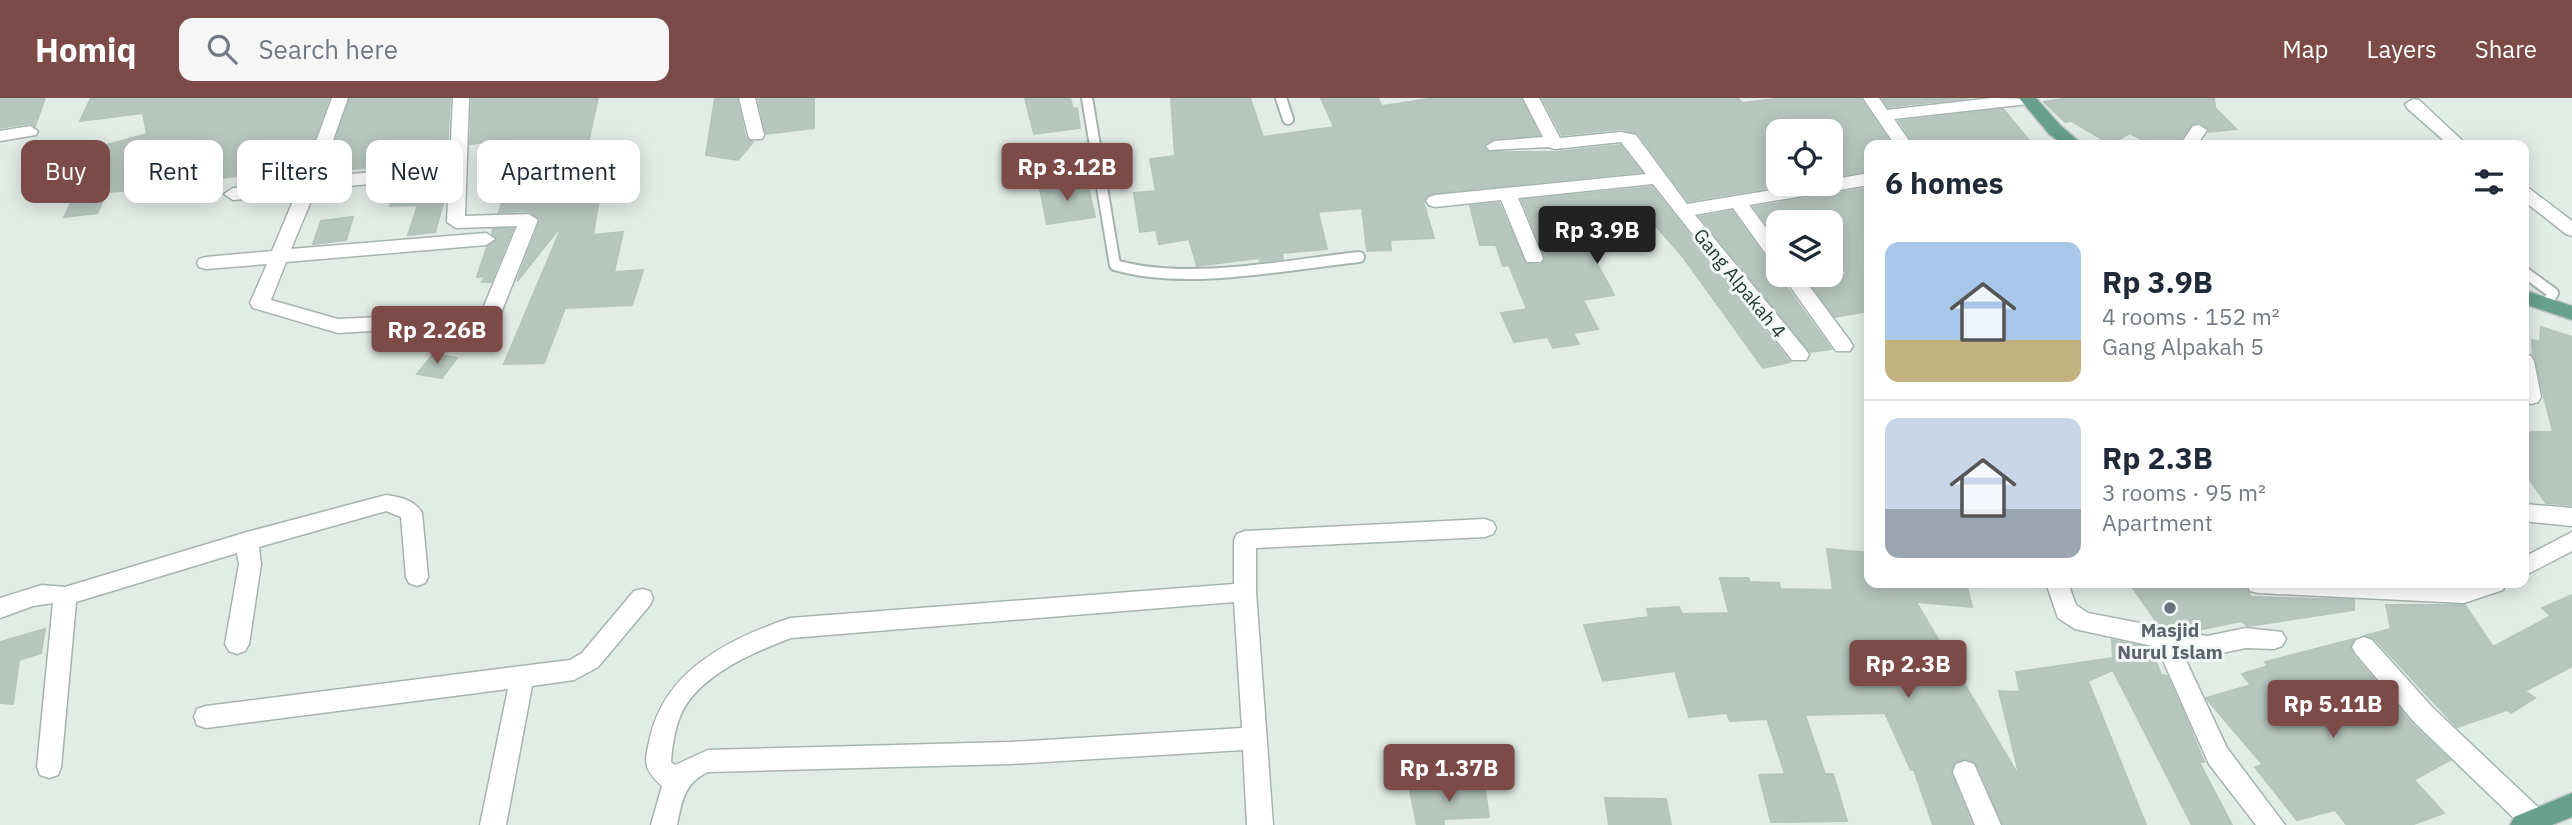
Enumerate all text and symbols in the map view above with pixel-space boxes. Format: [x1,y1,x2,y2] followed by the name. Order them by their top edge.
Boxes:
[179,18,669,81] search box
[35,28,137,71] text: Homiq
[203,30,241,68] icon: search
[259,32,398,66] text: Search here
[2282,33,2329,65] text: Map
[2367,33,2437,65] text: Layers
[2475,33,2537,65] text: Share
[1766,119,1843,287] map controls
[1766,119,1843,196] button: locate
[21,140,110,203] chip: Buy
[124,140,223,203] chip: Rent
[237,140,352,203] chip: Filters
[366,140,463,203] chip: New
[477,140,640,203] chip: Apartment
[995,144,1139,203] pin: Rp 3.12B
[1018,151,1116,181] text: Rp 3.12B
[1885,163,2004,202] text: 6 homes
[2470,163,2508,201] icon: filters
[1532,206,1662,266] pin: Rp 3.9B
[1766,210,1843,287] button: layers
[1555,214,1640,244] text: Rp 3.9B
[1689,223,1791,343] street label: Gang Alpakah 4
[2102,262,2213,301] text: Rp 3.9B
[1941,270,2025,354] icon: home
[2102,301,2280,331] text: 4 rooms · 152 m²
[365,306,509,366] pin: Rp 2.26B
[388,314,486,344] text: Rp 2.26B
[2102,331,2264,361] text: Gang Alpakah 5
[2102,438,2213,477] text: Rp 2.3B
[1941,446,2025,530] icon: home
[2102,477,2266,507] text: 3 rooms · 95 m²
[2102,507,2213,537] text: Apartment
[2162,600,2178,616] marker: Masjid Nurul Islam
[2117,618,2223,664] place label: Masjid Nurul Islam
[1843,640,1973,700] pin: Rp 2.3B
[1866,648,1951,678] text: Rp 2.3B
[2261,680,2405,740] pin: Rp 5.11B
[2284,688,2382,718] text: Rp 5.11B
[1377,744,1521,804] pin: Rp 1.37B
[1400,752,1498,782] text: Rp 1.37B

